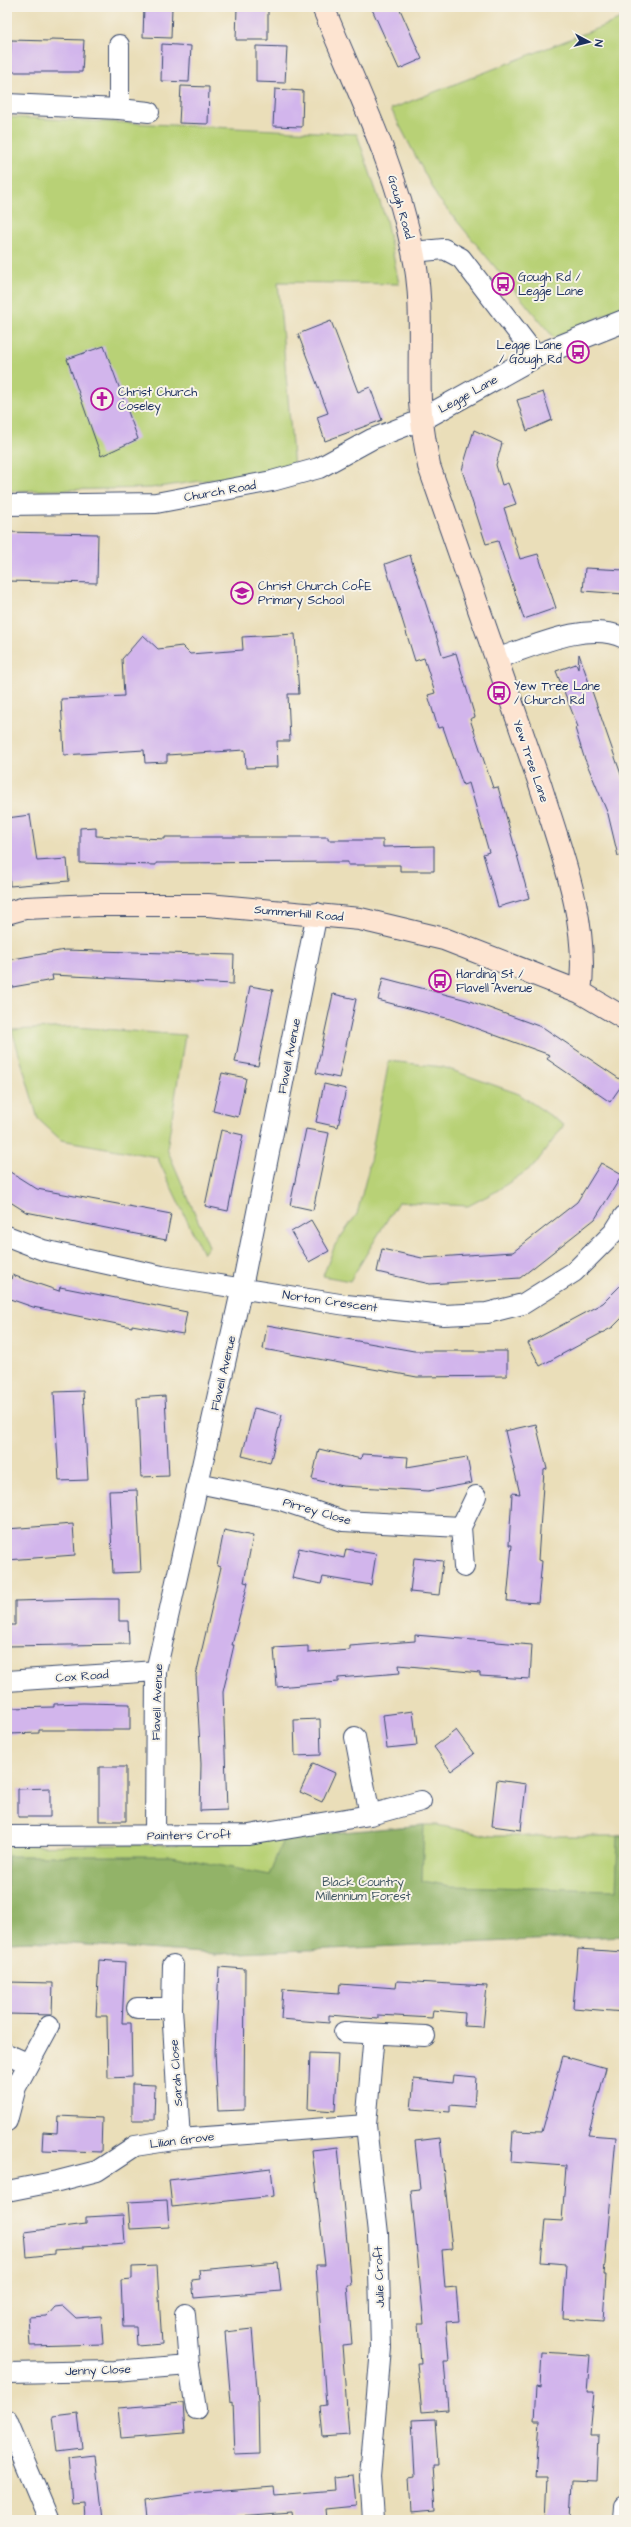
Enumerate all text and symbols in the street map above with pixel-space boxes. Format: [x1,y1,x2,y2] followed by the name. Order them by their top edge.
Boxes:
[569,22,609,62] north arrow
[591,39,606,48] text: N
[382,173,418,241] street label: Gough Road
[518,269,584,301] place label: Gough Rd / Legge Lane
[490,271,516,297] bus stop icon: Gough Rd / Legge Lane
[497,337,562,369] place label: Legge Lane / Gough Rd
[565,339,591,365] bus stop icon: Legge Lane / Gough Rd
[436,371,502,419] street label: Legge Lane
[118,384,197,416] place label: Christ Church Coseley
[89,386,115,412] church icon: Christ Church Coseley
[183,477,258,506] street label: Church Road
[258,578,372,610] place label: Christ Church CofE Primary School
[229,580,255,606] school or university icon: Christ Church CofE Primary School
[514,678,601,709] place label: Yew Tree Lane / Church Rd
[486,680,512,706] bus stop icon: Yew Tree Lane / Church Rd
[508,718,553,805] street label: Yew Tree Lane
[254,901,344,926] street label: Summerhill Road
[456,966,533,997] place label: Harding St / Flavell Avenue
[427,968,453,994] bus stop icon: Harding St / Flavell Avenue
[274,1016,305,1095] street label: Flavell Avenue
[281,1286,379,1317] street label: Norton Crescent
[207,1333,240,1412] street label: Flavell Avenue
[280,1494,353,1530] street label: Pirrey Close
[148,1663,167,1741] street label: Flavell Avenue
[55,1666,109,1687] street label: Cox Road
[147,1826,231,1845] street label: Painters Croft
[315,1874,411,1905] park label: Black Country Millennium Forest
[166,2038,187,2107] street label: Sarah Close
[149,2128,216,2153] street label: Lilian Grove
[370,2246,389,2308] street label: Julie Croft
[65,2361,132,2381] street label: Jenny Close

